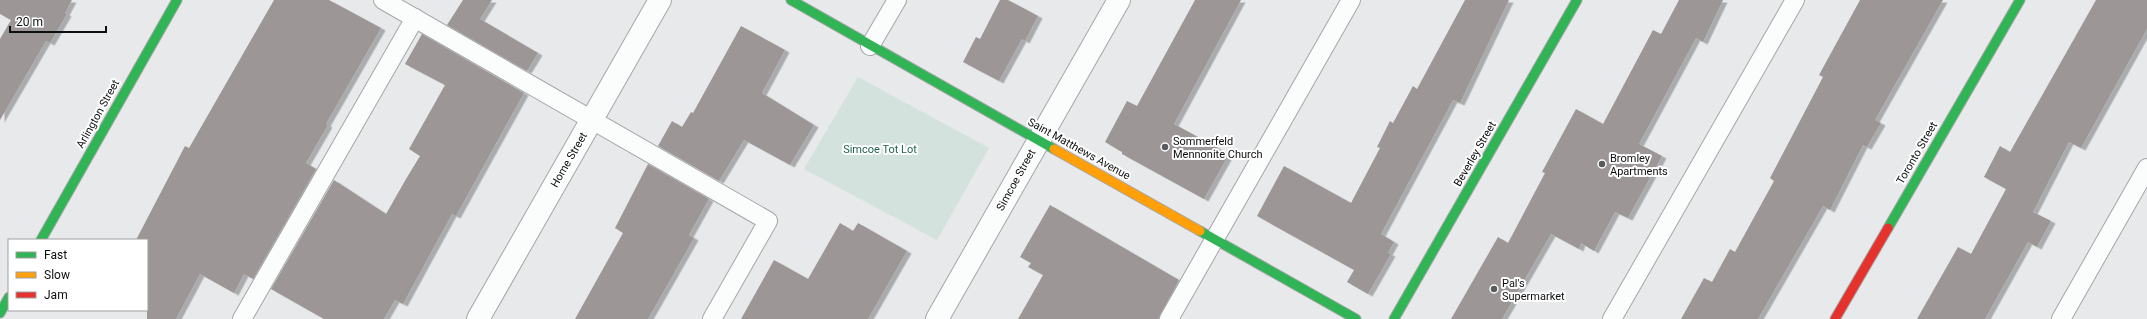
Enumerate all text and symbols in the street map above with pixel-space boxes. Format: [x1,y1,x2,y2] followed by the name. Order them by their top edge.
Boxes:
[10,8,106,34] scale bar
[16,15,43,29] text: 20 m
[74,77,122,150] street label: Arlington Street
[1026,115,1133,183] street label: Saint Matthews Avenue
[1451,119,1499,189] street label: Beverley Street
[1894,119,1940,186] street label: Toronto Street
[548,130,590,190] street label: Home Street
[1173,135,1263,161] place label: Sommerfeld Mennonite Church
[1160,142,1170,152] marker: Sommerfeld Mennonite Church
[843,143,917,156] park label: Simcoe Tot Lot
[994,147,1038,213] street label: Simcoe Street
[1610,152,1668,178] place label: Bromley Apartments
[1597,159,1607,169] marker: Bromley Apartments
[8,239,148,311] legend
[44,248,67,262] text: Fast
[44,268,70,282] text: Slow
[1502,277,1565,303] place label: Pal's Supermarket
[1489,284,1499,294] marker: Pal's Supermarket
[44,288,68,302] text: Jam

